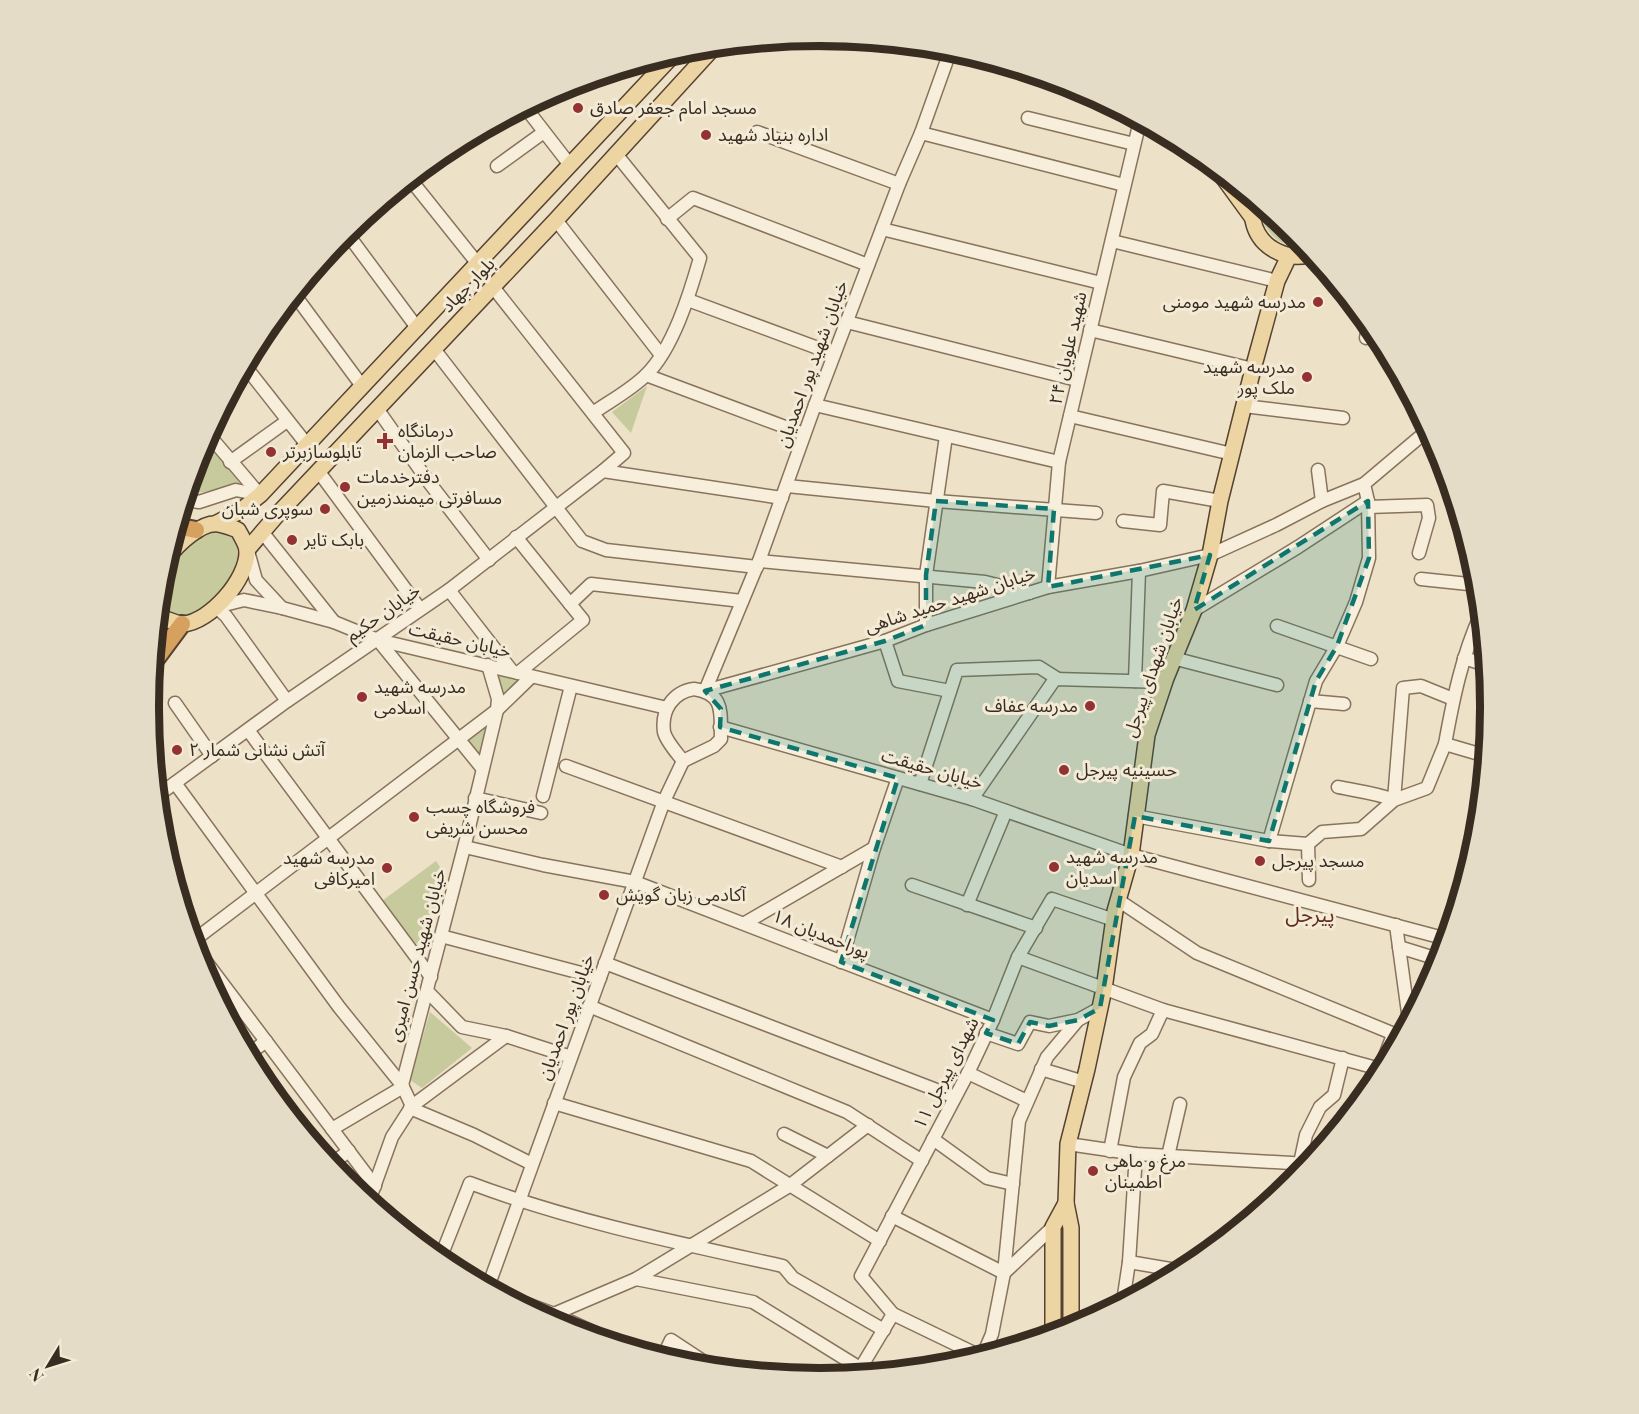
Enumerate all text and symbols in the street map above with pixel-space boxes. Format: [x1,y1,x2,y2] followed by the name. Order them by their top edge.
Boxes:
[590,95,757,122] place label: مسجد امام جعفر صادق
[571,101,585,115] marker: مسجد امام جعفر صادق
[718,122,828,146] place label: اداره بنیاد شهید
[699,128,713,142] marker: اداره بنیاد شهید
[435,252,499,317] street label: بلوار جهاد
[770,277,853,451] street label: خیابان شهید پور احمدیان
[1042,289,1092,407] street label: شهید علویان ۲۴
[1163,289,1306,313] place label: مدرسه شهید مومنی
[1311,295,1325,309] marker: مدرسه شهید مومنی
[1203,354,1295,399] place label: مدرسه شهید ملک پور
[1300,370,1314,384] marker: مدرسه شهید ملک پور
[398,418,497,463] place label: درمانگاه صاحب الزمان
[376,432,394,450] marker: درمانگاه صاحب الزمان
[282,439,362,463] place label: تابلوسازبرتر
[264,445,278,459] marker: تابلوسازبرتر
[357,464,502,509] place label: دفترخدمات مسافرتی میمندزمین
[338,480,352,494] marker: دفترخدمات مسافرتی میمندزمین
[222,496,313,520] place label: سوپری شبان
[318,502,332,516] marker: سوپری شبان
[303,527,364,551] place label: بابک تایر
[285,533,299,547] marker: بابک تایر
[861,560,1038,638] street label: خیابان شهید حمید شاهی
[340,578,426,648] street label: خیابان حکیم
[1117,593,1187,740] street label: خیابان شهدای پیرجل
[407,616,514,662] street label: خیابان حقیقت
[374,674,466,719] place label: مدرسه شهید اسلامی
[355,690,369,704] marker: مدرسه شهید اسلامی
[985,693,1078,717] place label: مدرسه عفاف
[1083,699,1097,713] marker: مدرسه عفاف
[189,737,326,761] place label: آتش نشانی شمار ۲
[879,742,986,794] street label: خیابان حقیقت
[170,743,184,757] marker: آتش نشانی شمار ۲
[1076,757,1177,781] place label: حسینیه پیرجل
[1057,763,1071,777] marker: حسینیه پیرجل
[426,794,535,839] place label: فروشگاه چسب محسن شریفی
[407,810,421,824] marker: فروشگاه چسب محسن شریفی
[1066,844,1158,889] place label: مدرسه شهید اسدیان
[283,845,375,890] place label: مدرسه شهید امیرکافی
[1272,848,1365,872] place label: مسجد پیرجل
[1253,854,1267,868] marker: مسجد پیرجل
[1047,860,1061,874] marker: مدرسه شهید اسدیان
[380,861,394,875] marker: مدرسه شهید امیرکافی
[381,866,451,1044] street label: خیابان شهید حسن امیری
[616,882,746,906] place label: آکادمی زبان گویش
[597,888,611,902] marker: آکادمی زبان گویش
[1285,899,1335,928] district label: پیرجل
[769,903,874,964] street label: پوراحمدیان ۱۸
[531,950,599,1083] street label: خیابان پور احمدیان
[907,1012,984,1133] street label: شهدای پیرجل ۱۱
[1105,1148,1186,1193] place label: مرغ و ماهی اطمینان
[1086,1164,1100,1178] marker: مرغ و ماهی اطمینان
[18,1336,78,1396] north arrow
[24,1364,48,1387] text: N

